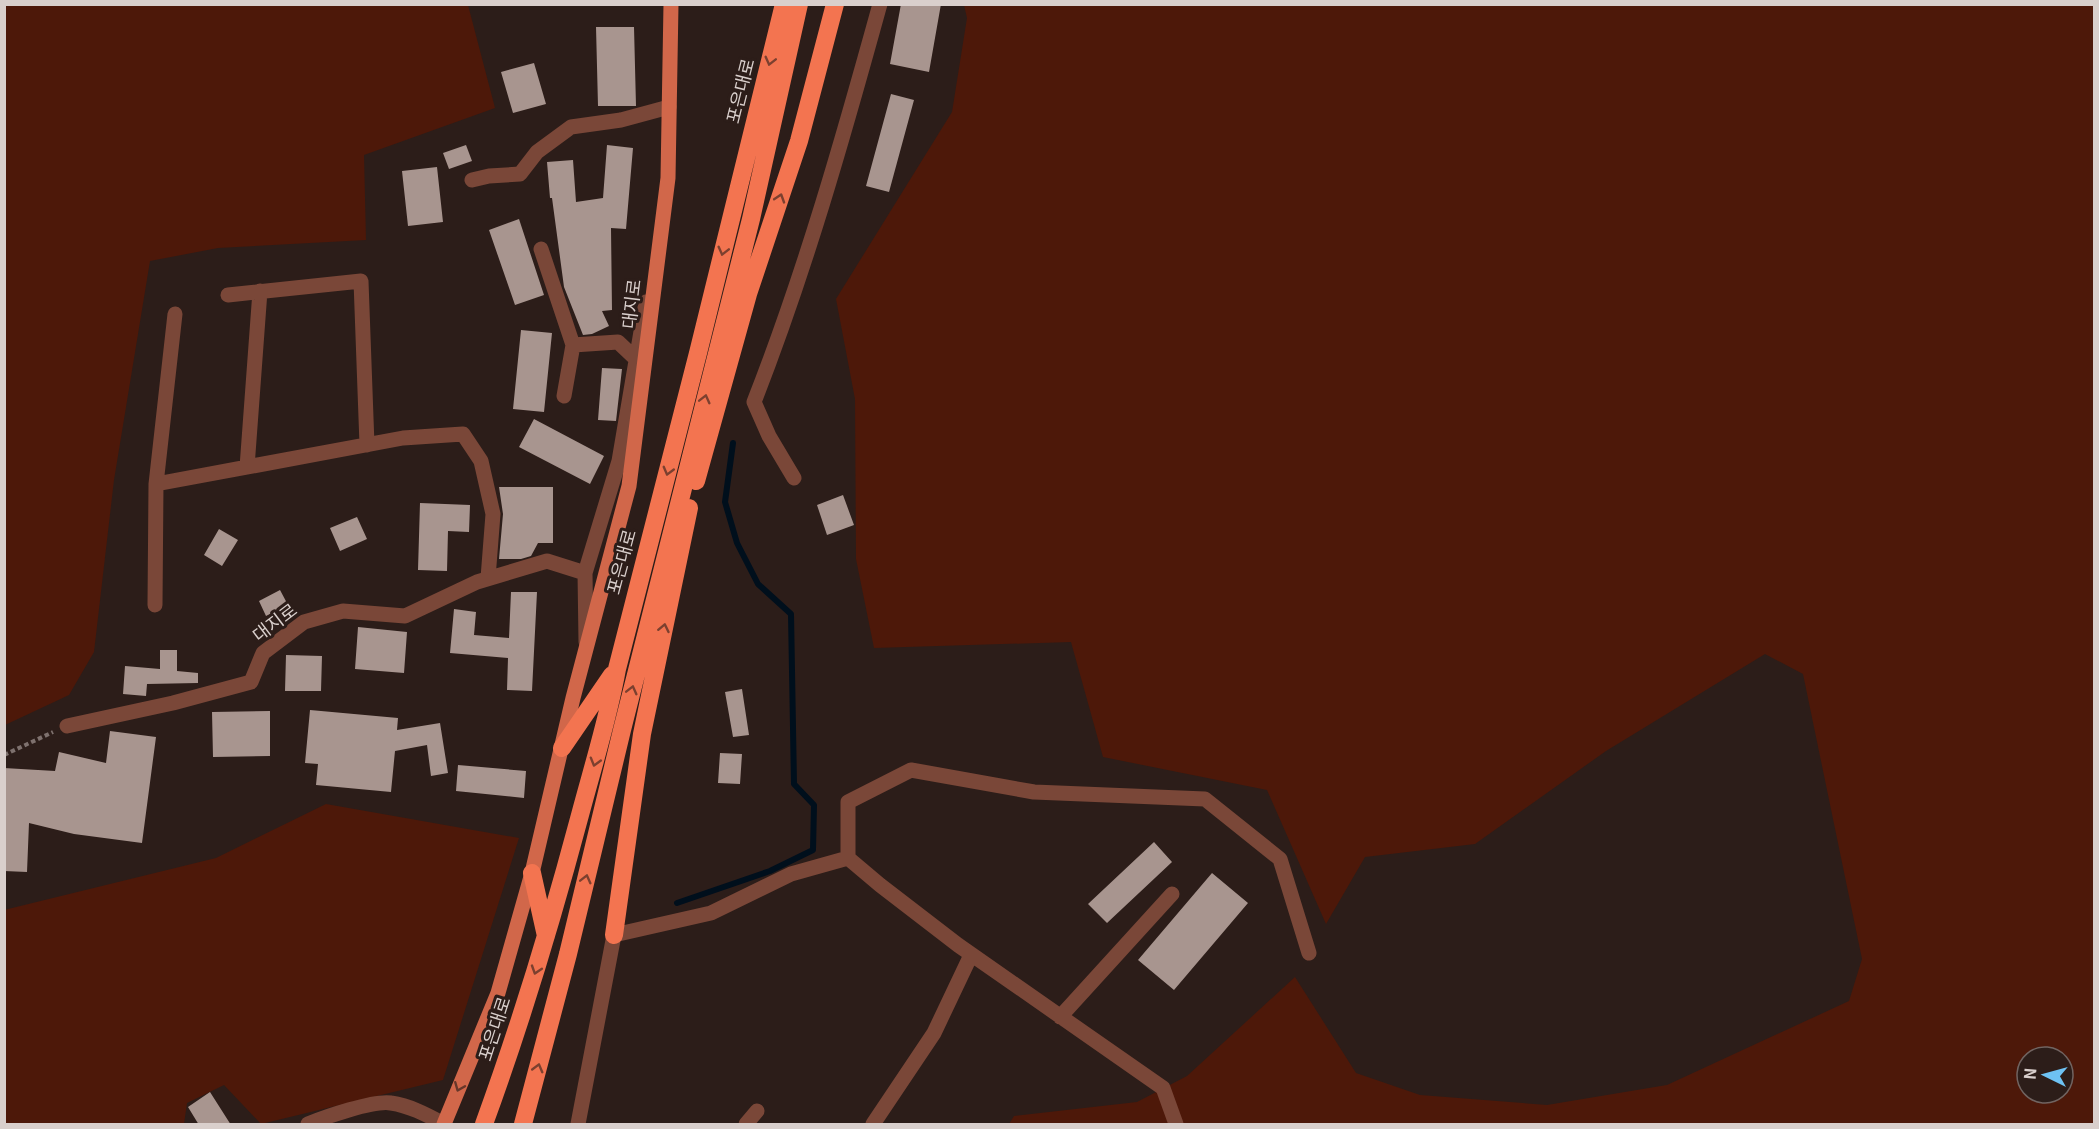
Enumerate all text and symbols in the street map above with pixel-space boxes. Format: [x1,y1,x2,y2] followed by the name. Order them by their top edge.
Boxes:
[718,55,760,126] street label: 포은대로
[764,56,777,66] one-way arrow
[772,193,785,204] one-way arrow
[718,246,731,256] one-way arrow
[614,278,646,330] street label: 대지로
[697,394,710,404] one-way arrow
[662,466,675,476] one-way arrow
[599,526,641,597] street label: 포은대로
[246,596,301,647] street label: 대지로
[657,624,670,634] one-way arrow
[625,685,637,695] one-way arrow
[590,756,602,767] one-way arrow
[578,874,591,884] one-way arrow
[531,964,543,975] one-way arrow
[470,993,516,1064] street label: 포은대로
[2015,1045,2075,1105] north arrow
[530,1063,543,1073] one-way arrow
[2017,1067,2042,1081] text: N
[454,1081,466,1092] one-way arrow

